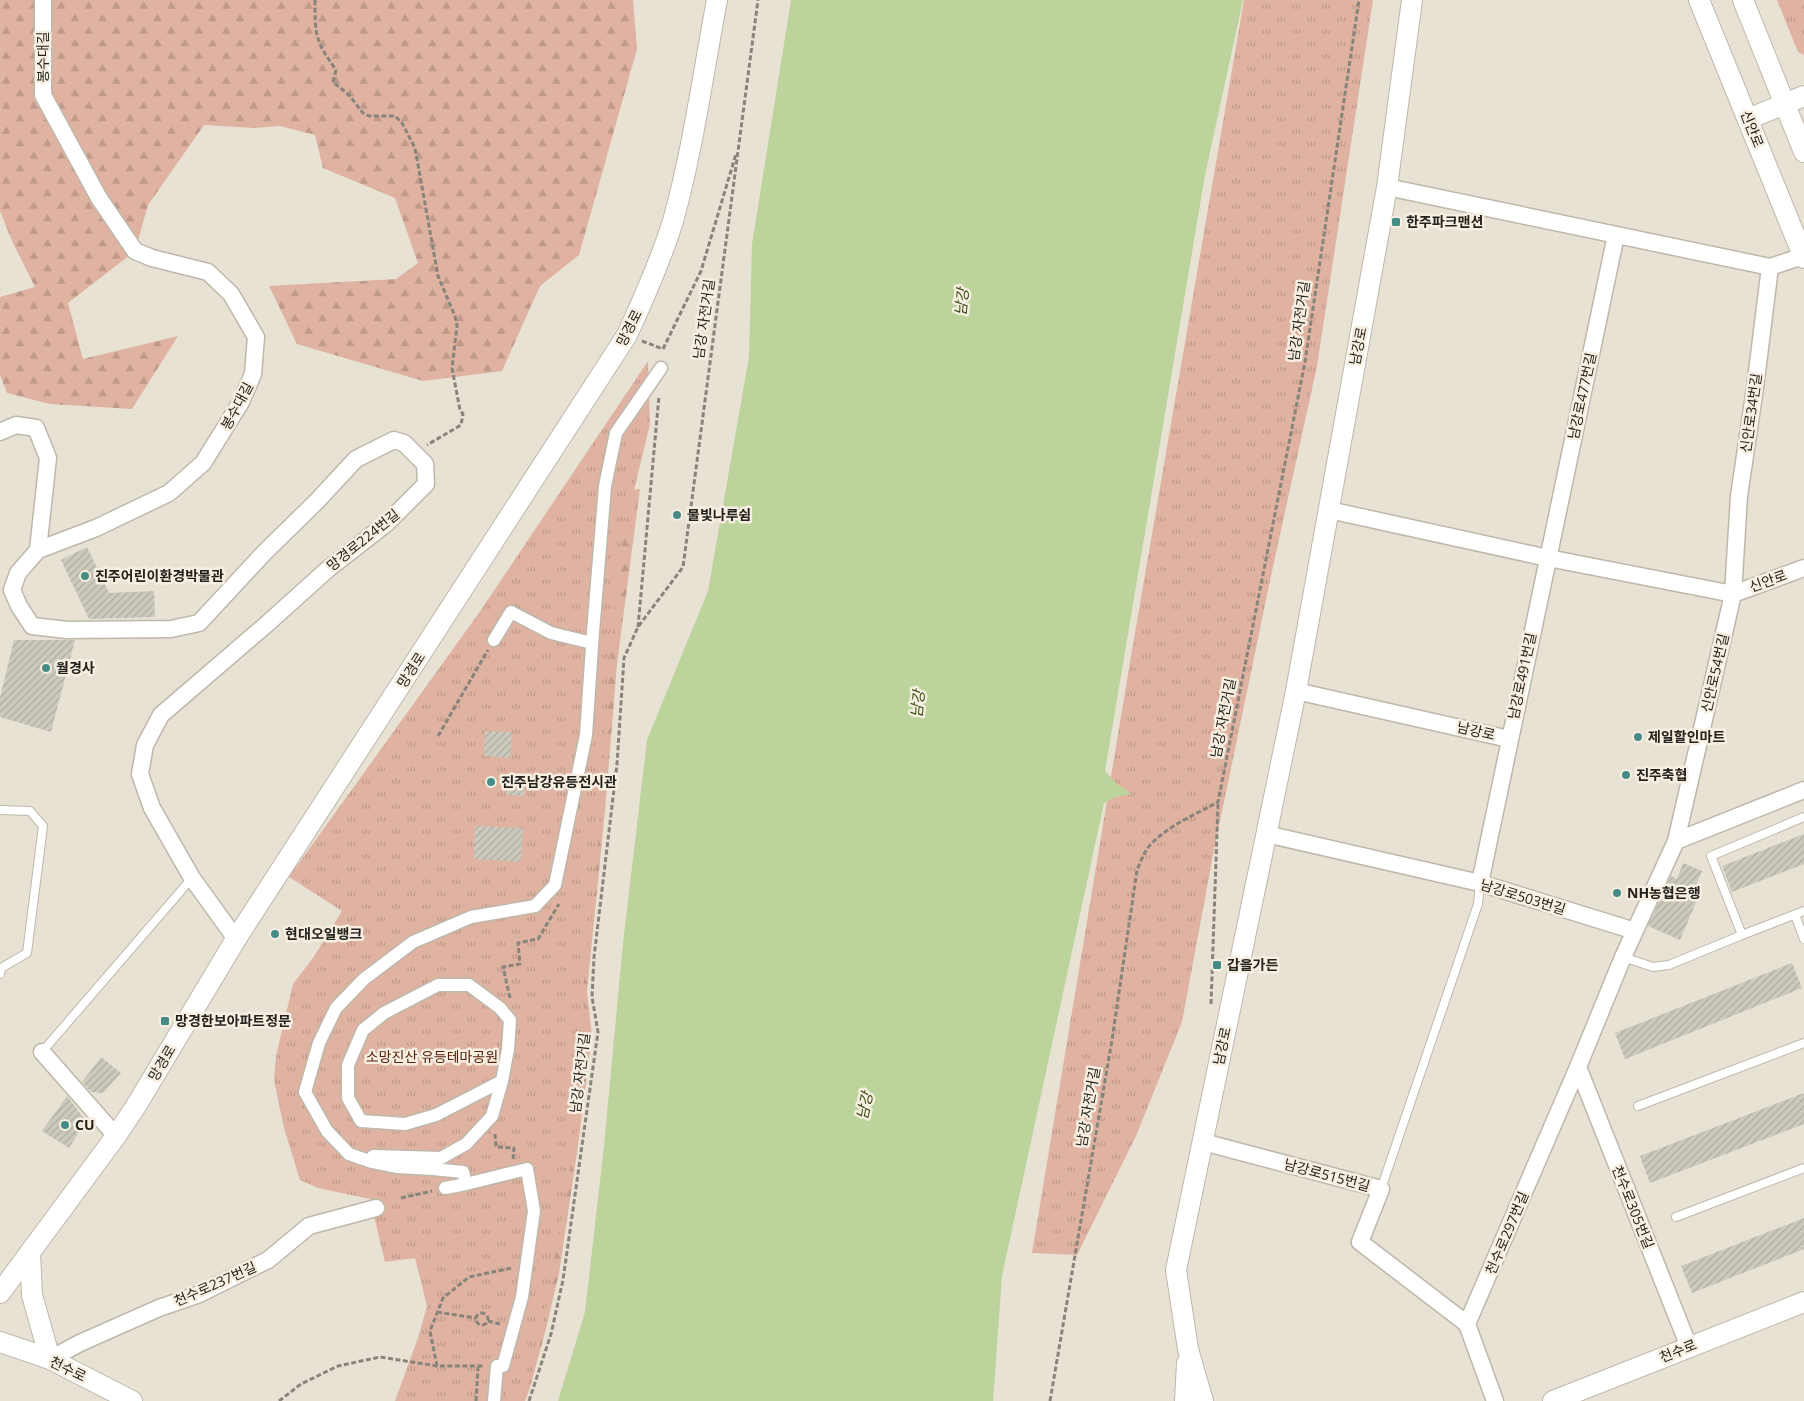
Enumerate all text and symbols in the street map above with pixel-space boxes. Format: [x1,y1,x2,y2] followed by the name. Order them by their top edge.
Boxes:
[33,31,52,83] street label: 봉수대길
[1736,107,1769,150] street label: 신안로
[1406,212,1483,231] place label: 한주파크맨션
[1390,216,1402,228] marker: 한주파크맨션
[688,278,719,360] street label: 남강 자전거길
[1283,280,1314,362] street label: 남강 자전거길
[950,285,973,317] water label: 남강
[611,306,646,349] street label: 망경로
[1344,325,1371,367] street label: 남강로
[1563,351,1600,441] street label: 남강로477번길
[1736,372,1766,454] street label: 신안로34번길
[216,379,257,433] street label: 봉수대길
[322,504,403,575] street label: 망경로224번길
[687,505,751,524] place label: 물빛나루쉼
[671,509,683,521] marker: 물빛나루쉼
[1746,565,1789,596] street label: 신안로
[95,566,224,585] place label: 진주어린이환경박물관
[79,570,91,582] marker: 진주어린이환경박물관
[1503,631,1540,721] street label: 남강로491번길
[1696,632,1733,714] street label: 신안로54번길
[392,648,429,691] street label: 망경로
[56,658,95,677] place label: 월경사
[40,662,52,674] marker: 월경사
[1205,676,1240,759] street label: 남강 자전거길
[906,687,929,719] water label: 남강
[1455,717,1497,744] street label: 남강로
[1648,727,1725,746] place label: 제일할인마트
[1632,731,1644,743] marker: 제일할인마트
[1636,765,1688,784] place label: 진주축협
[1620,769,1632,781] marker: 진주축협
[501,772,617,791] place label: 진주남강유등전시관
[485,776,497,788] marker: 진주남강유등전시관
[1478,875,1568,919] street label: 남강로503번길
[1627,883,1701,902] place label: NH농협은행
[1611,887,1623,899] marker: NH농협은행
[285,924,362,943] place label: 현대오일뱅크
[269,928,281,940] marker: 현대오일뱅크
[1227,955,1279,974] place label: 갑을가든
[1211,959,1223,971] marker: 갑을가든
[175,1011,291,1030] place label: 망경한보아파트정문
[159,1015,171,1027] marker: 망경한보아파트정문
[1208,1025,1235,1067] street label: 남강로
[565,1032,594,1114] street label: 남강 자전거길
[143,1041,180,1084] street label: 망경로
[366,1047,498,1066] park label: 소망진산 유등테마공원
[1071,1065,1104,1148] street label: 남강 자전거길
[851,1088,877,1121] water label: 남강
[75,1115,95,1134] place label: CU
[59,1119,71,1131] marker: CU
[1282,1154,1372,1195] street label: 남강로515번길
[1608,1162,1659,1251] street label: 천수로305번길
[1481,1188,1533,1277] street label: 천수로297번길
[171,1257,259,1310] street label: 천수로237번길
[1656,1334,1699,1367] street label: 천수로
[47,1352,90,1386] street label: 천수로

